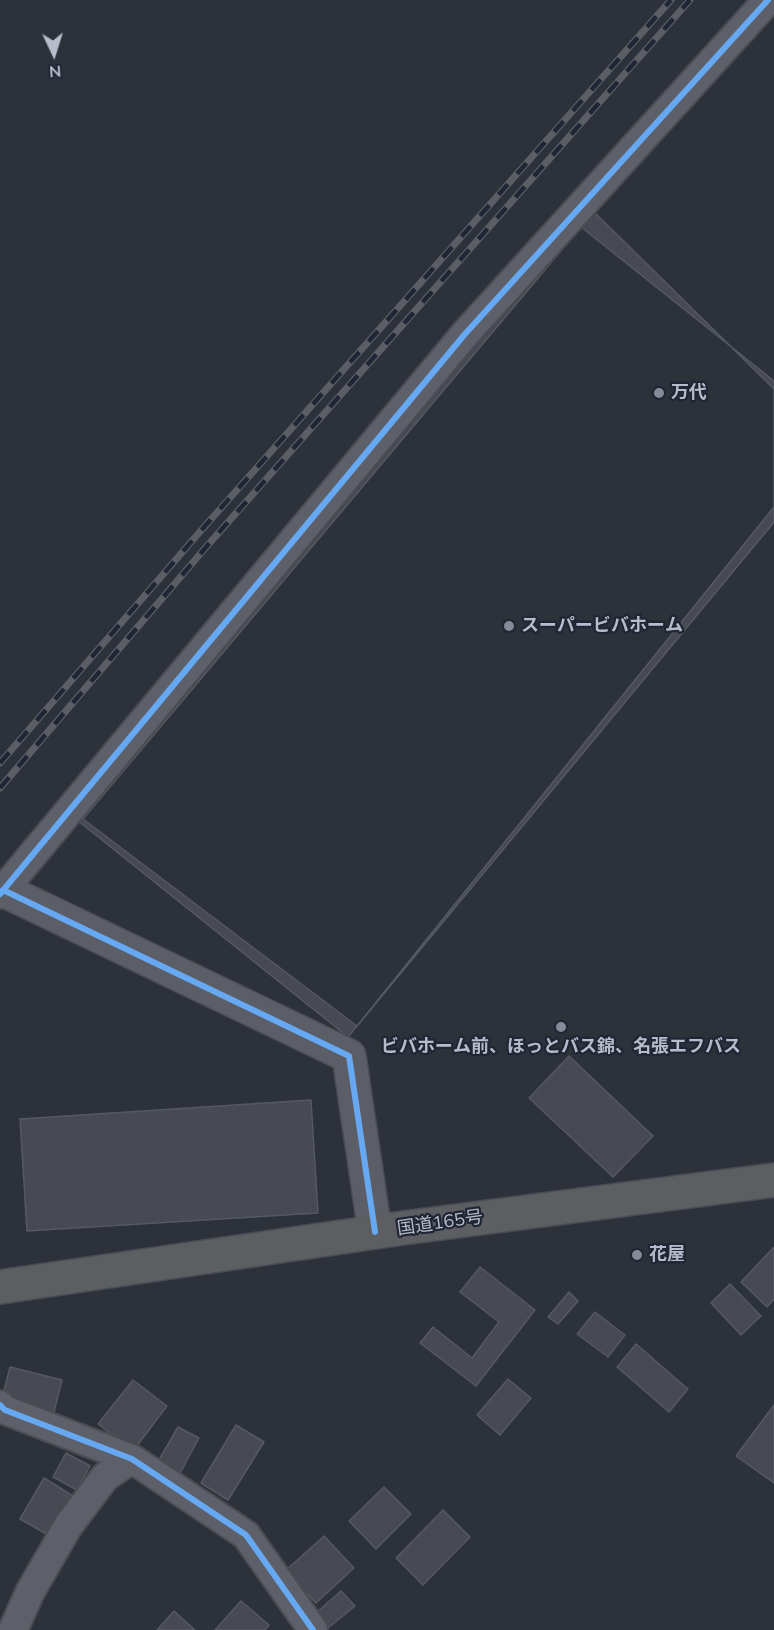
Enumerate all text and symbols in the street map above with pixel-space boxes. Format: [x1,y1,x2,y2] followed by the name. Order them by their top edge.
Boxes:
[24,24,84,84] north arrow
[49,62,62,82] text: N
[671,382,707,404] place label: 万代
[652,386,666,400] marker: 万代
[521,615,683,637] place label: スーパービバホーム
[502,619,516,633] marker: スーパービバホーム
[554,1020,568,1034] marker: ビバホーム前、ほっとバス錦、名張エフバス
[381,1036,741,1058] place label: ビバホーム前、ほっとバス錦、名張エフバス
[396,1206,484,1240] street label: 国道165号
[649,1244,685,1266] place label: 花屋
[630,1248,644,1262] marker: 花屋

